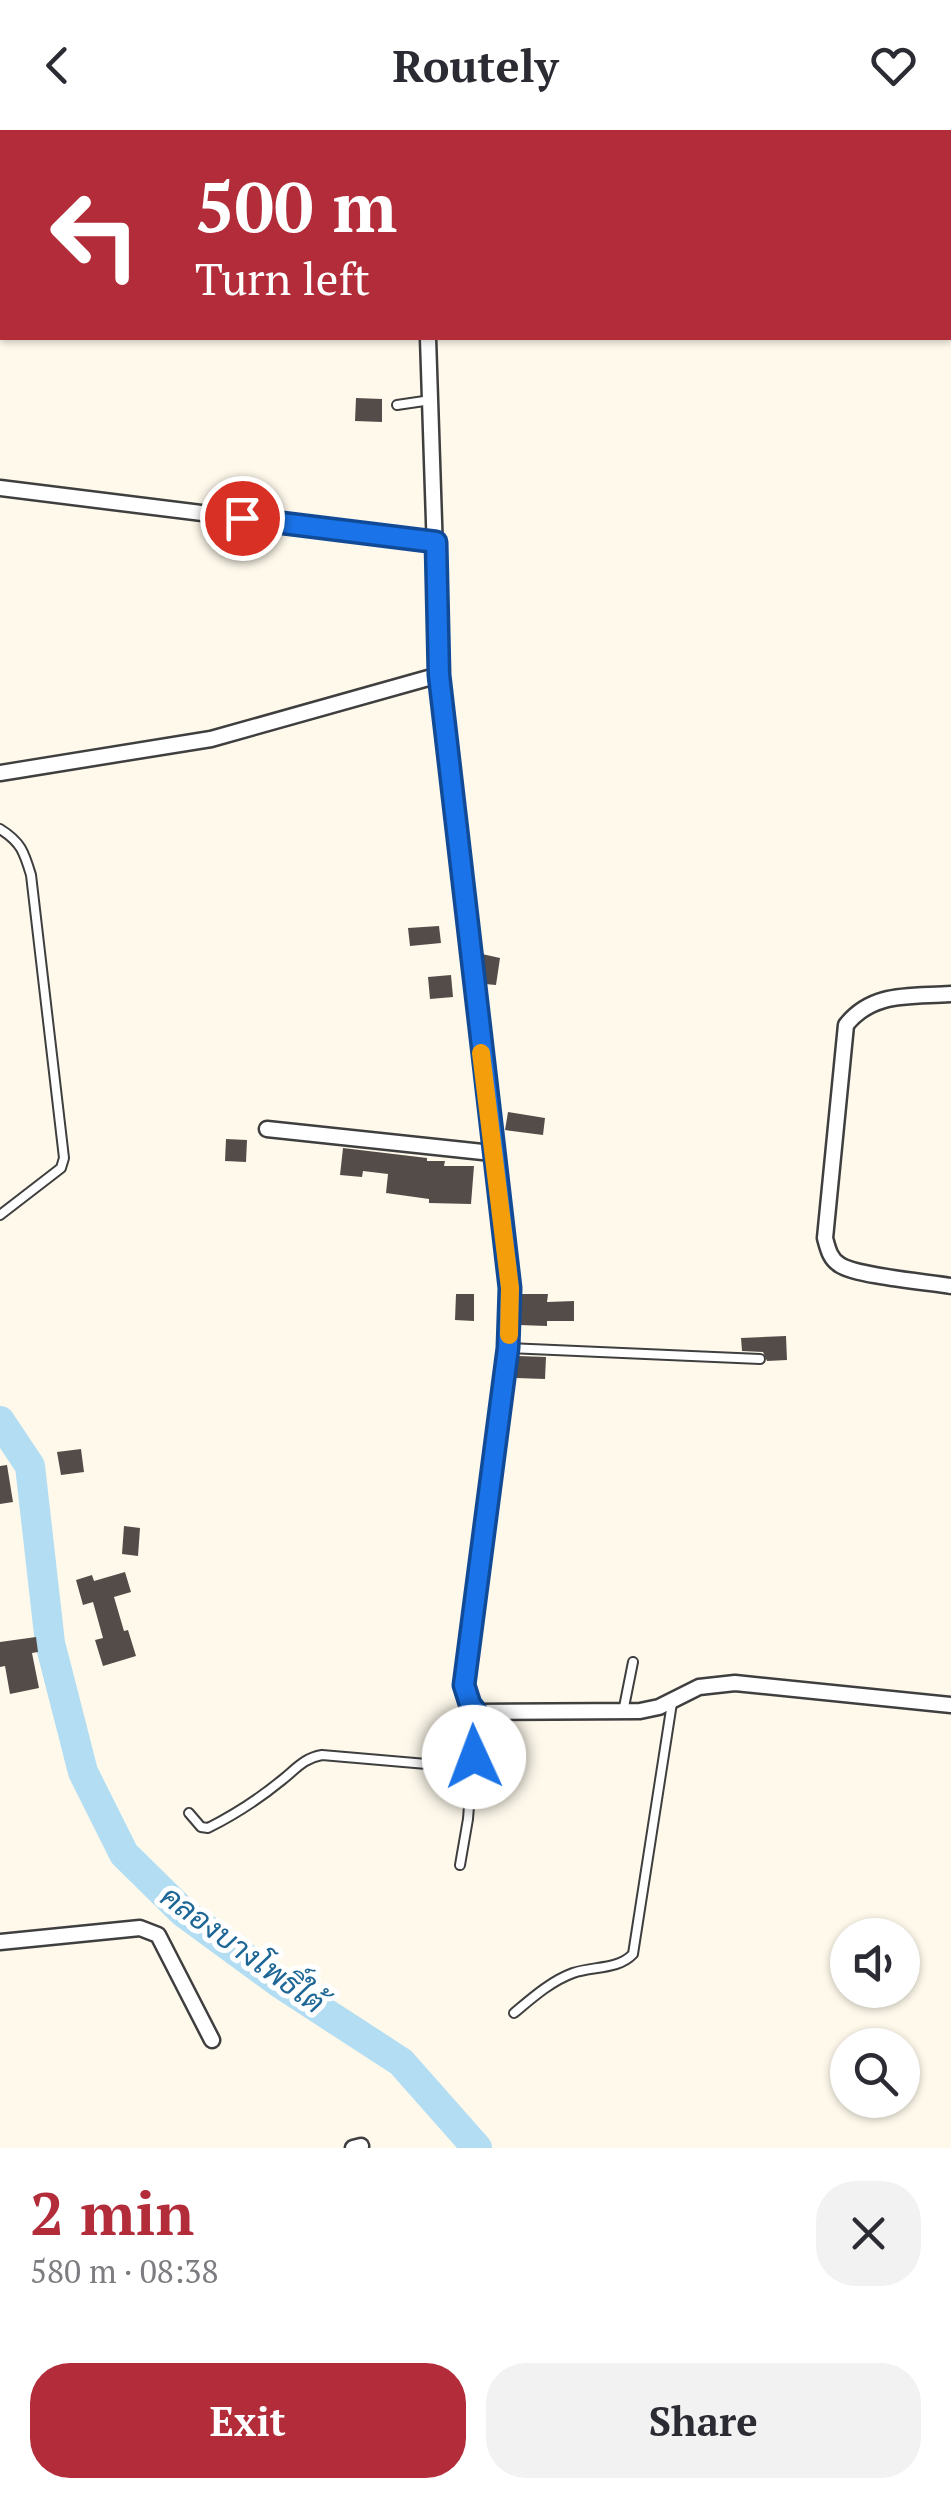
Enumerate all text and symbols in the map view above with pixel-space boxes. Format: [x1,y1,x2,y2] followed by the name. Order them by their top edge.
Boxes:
[393,35,558,95] text: Routely
[30,38,85,93] icon: back
[866,38,921,93] icon: heart
[195,159,397,252] text: 500 m
[30,170,160,300] icon: left
[195,248,370,308] text: Turn left
[200,476,285,561] pin
[215,491,270,546] icon: arrive
[422,1705,526,1809] position arrow
[153,1871,340,2025] water label: คลองบางโพธิ์ใต้
[830,1918,920,2118] map controls
[830,1918,920,2008] button: sound
[830,2028,920,2118] button: search
[30,2173,194,2252] text: 2 min
[816,2181,921,2286] button: close
[30,2250,218,2292] text: 580 m · 08:38
[30,2363,466,2478] button: Exit
[486,2363,921,2478] button: Share

